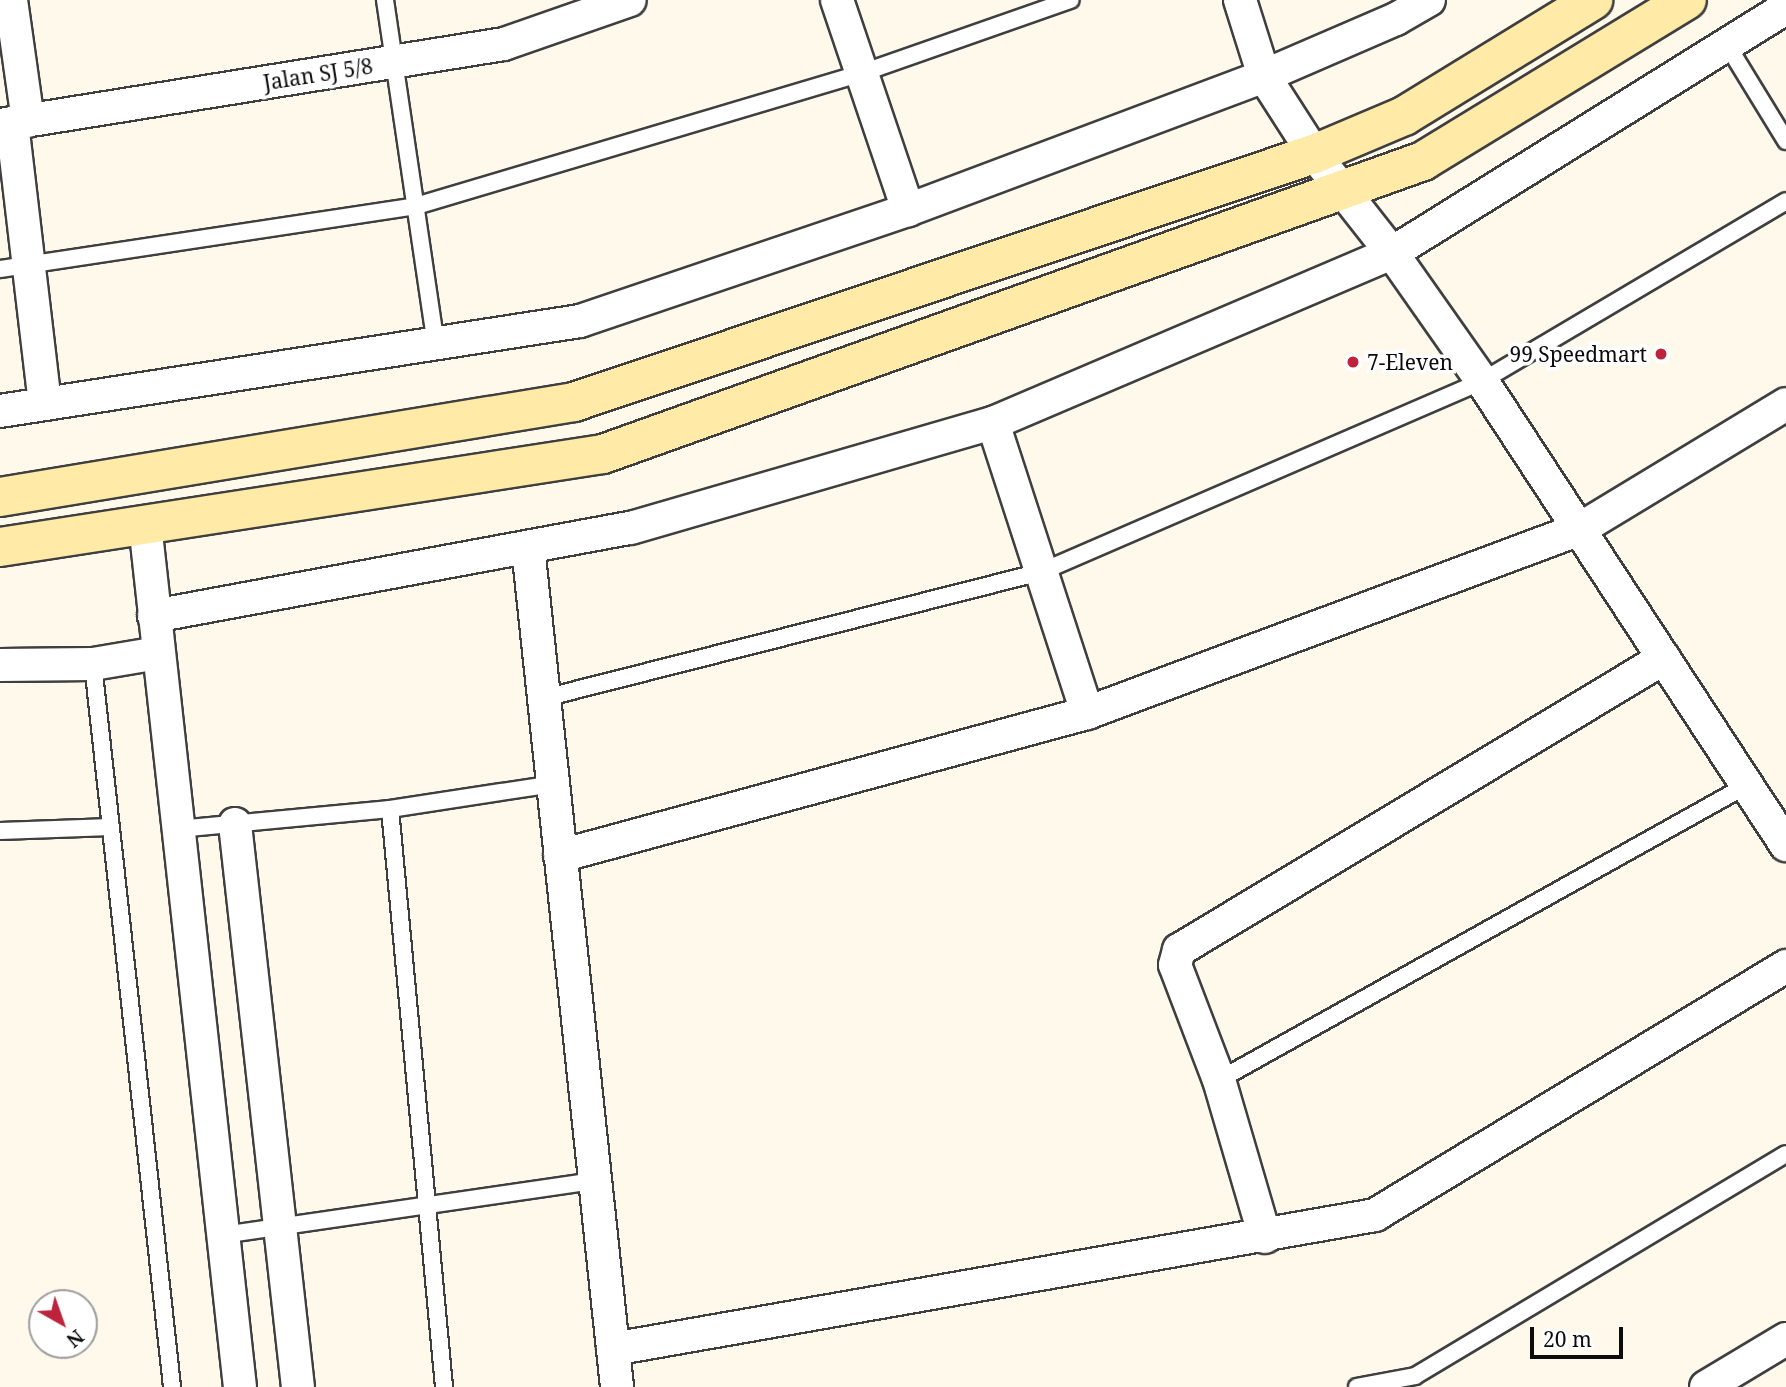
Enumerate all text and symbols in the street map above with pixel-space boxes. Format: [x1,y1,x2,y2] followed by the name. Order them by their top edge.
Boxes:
[261,53,375,95] street label: Jalan SJ 5/8
[1509,341,1647,367] place label: 99 Speedmart
[1653,346,1669,362] marker: 99 Speedmart
[1367,349,1453,375] place label: 7-Eleven
[1345,354,1361,370] marker: 7-Eleven
[28,1289,98,1359] north arrow
[1534,1314,1627,1358] scale bar
[61,1324,89,1353] text: N
[1543,1325,1592,1353] text: 20 m

